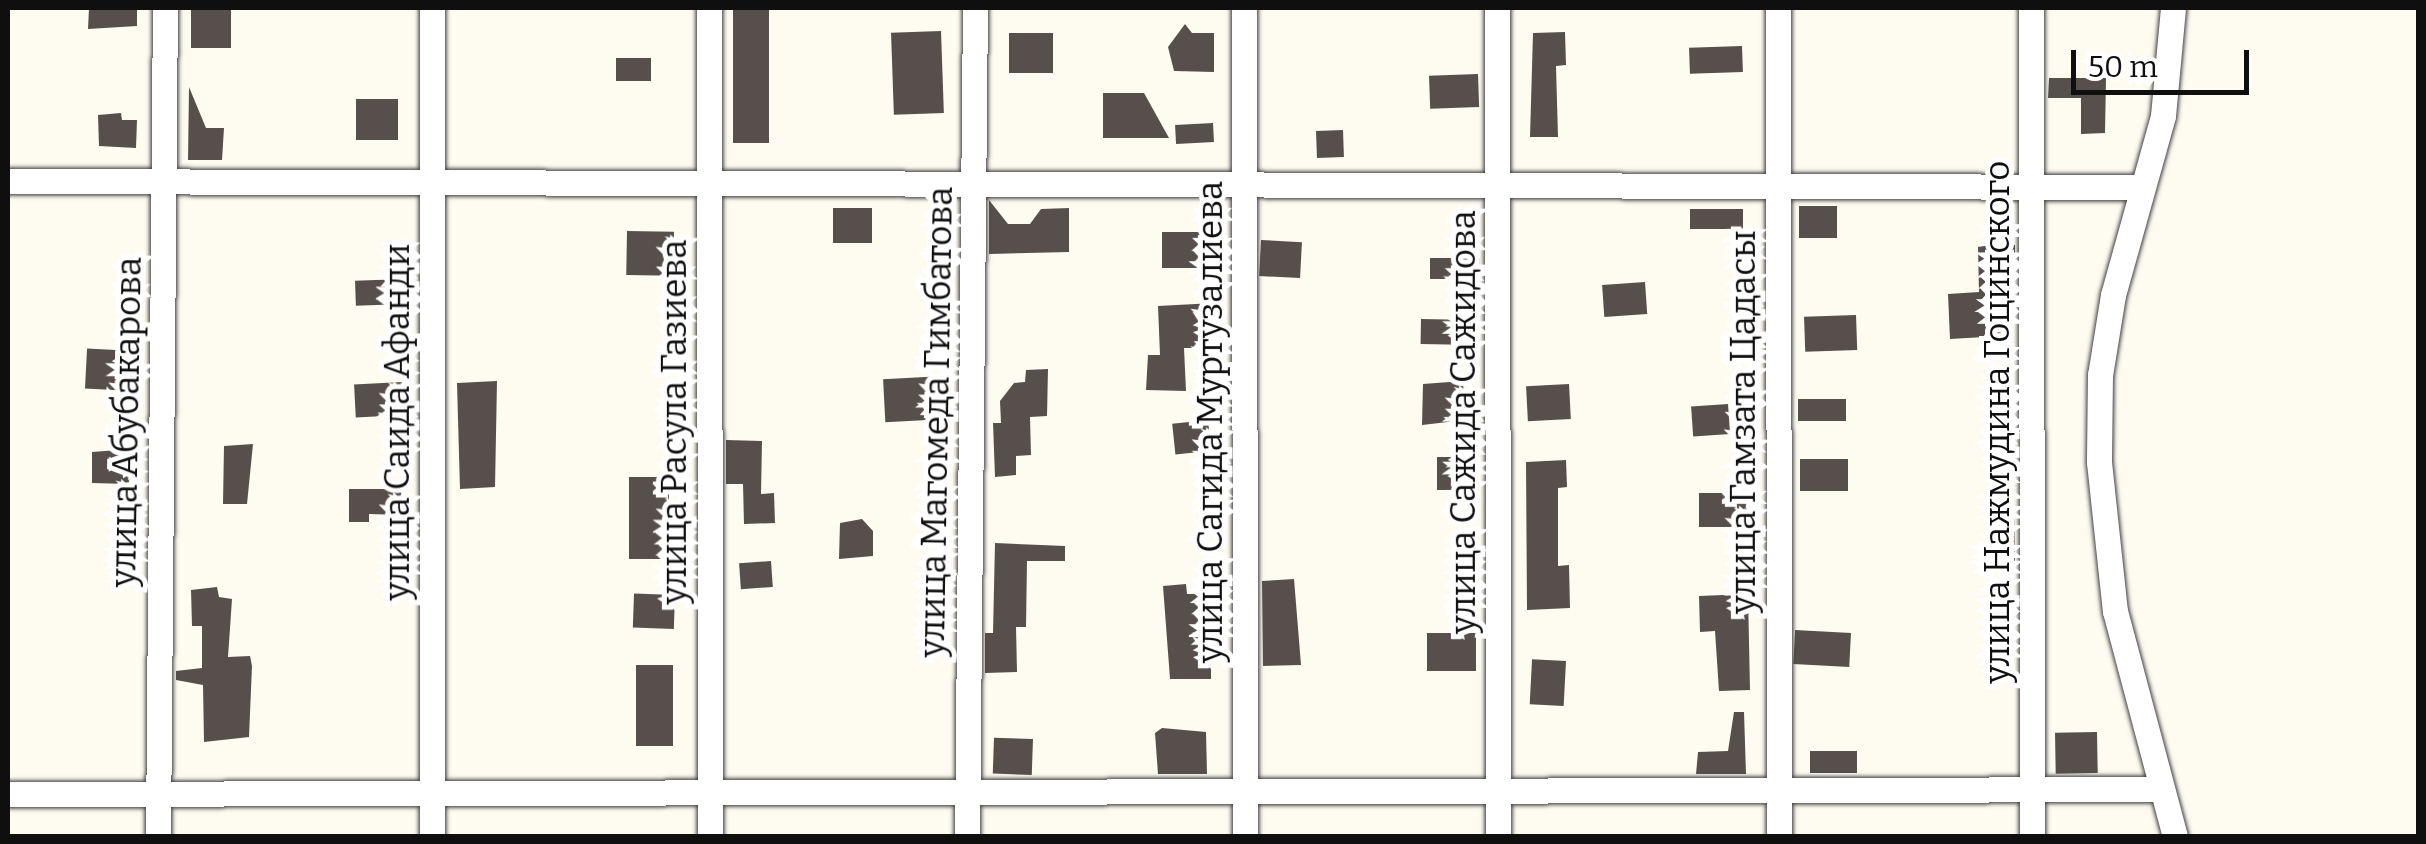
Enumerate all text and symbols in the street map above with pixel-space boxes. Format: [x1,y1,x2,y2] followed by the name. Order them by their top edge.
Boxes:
[2076,30,2254,92] scale bar
[2088,49,2158,85] text: 50 m
[1976,161,2018,683] street label: улица Нажмудина Гоцинского
[1189,181,1231,663] street label: улица Сагида Муртузалиева
[911,186,961,658] street label: улица Магомеда Гимбатова
[1442,210,1484,634] street label: улица Сажида Сажидова
[1722,230,1764,614] street label: улица Гамзата Цадасы
[653,240,695,604] street label: улица Расула Газиева
[376,244,418,600] street label: улица Саида Афанди
[102,256,150,588] street label: улица Абубакарова

